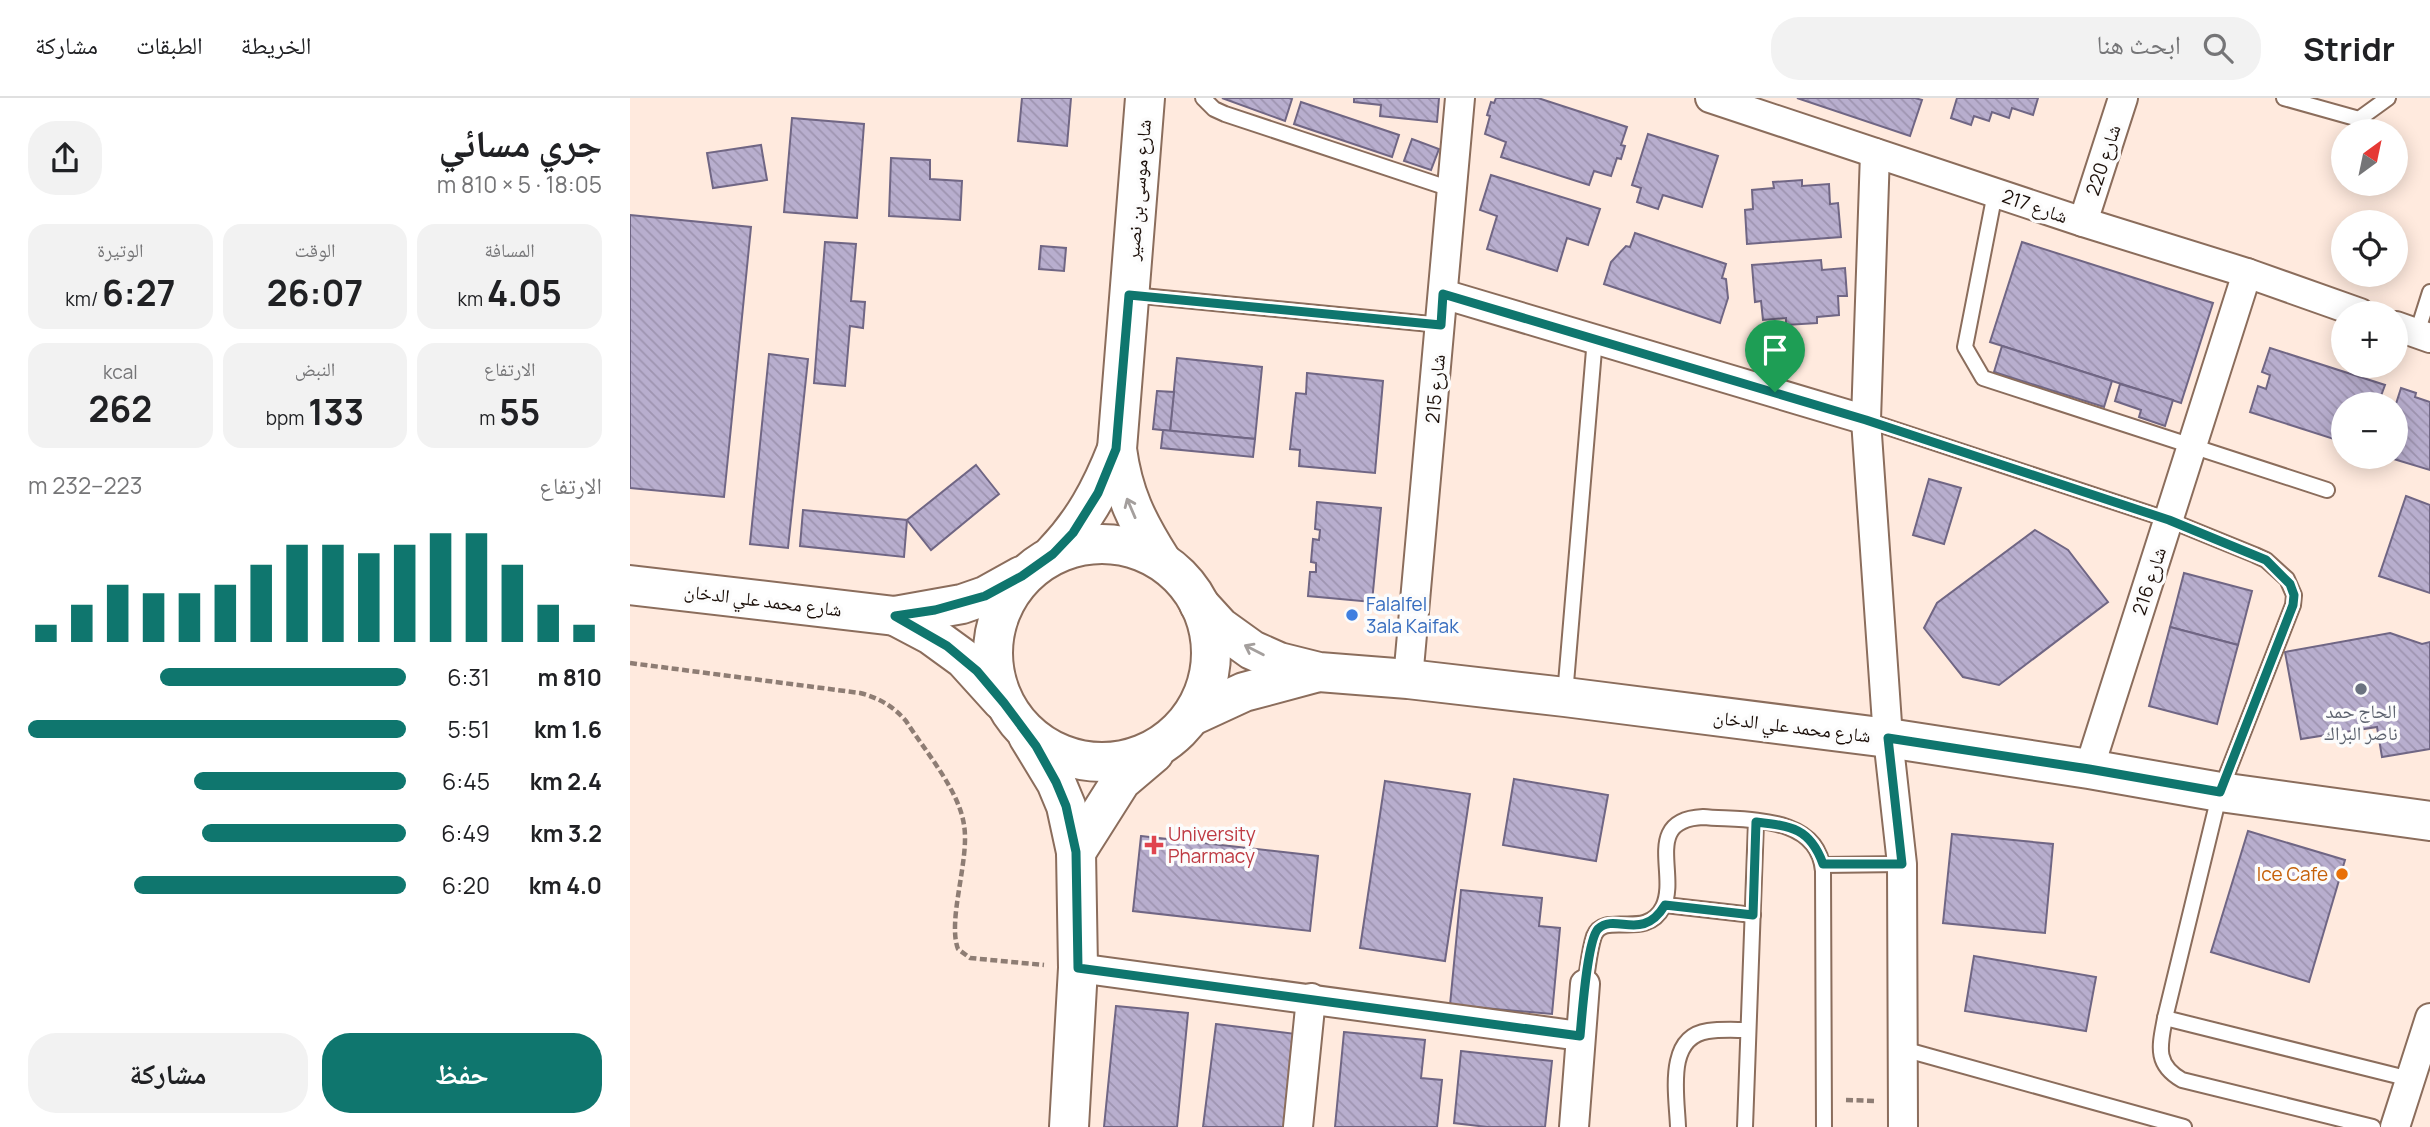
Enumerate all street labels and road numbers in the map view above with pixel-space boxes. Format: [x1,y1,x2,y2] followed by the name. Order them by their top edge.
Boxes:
[1119,118,1157,263] street label: شارع موسى بن نصير
[2079,121,2127,199] street label: شارع 220
[1999,183,2071,229] street label: شارع 217
[1419,353,1451,425] street label: شارع 215
[2126,544,2172,618] street label: شارع 216
[682,577,843,625] street label: شارع محمد علي الدخان
[1711,703,1872,751] street label: شارع محمد علي الدخان

